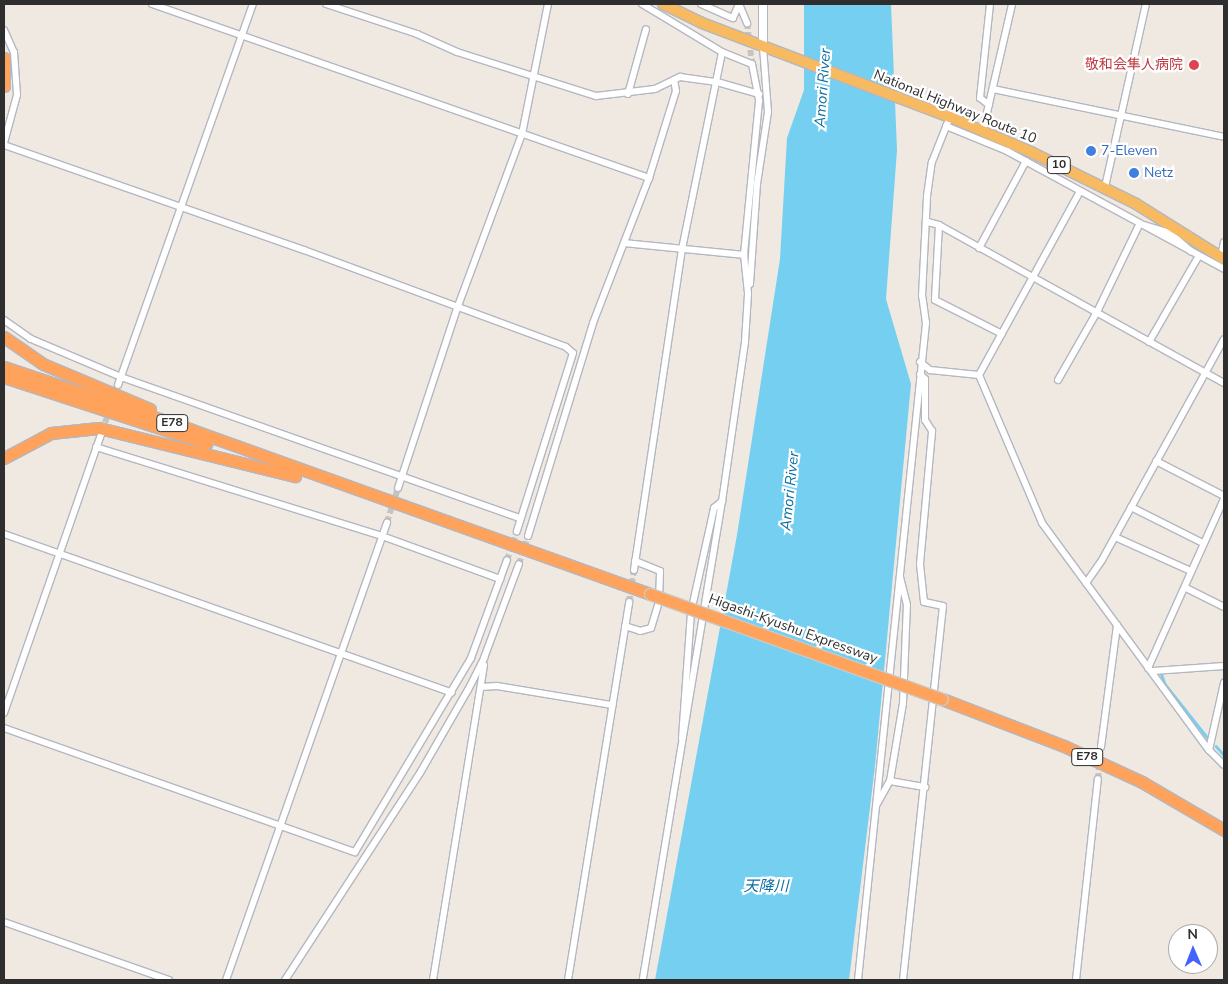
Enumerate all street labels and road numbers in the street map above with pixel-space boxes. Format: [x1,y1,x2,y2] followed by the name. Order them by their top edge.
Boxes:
[871,67,1039,147] street label: National Highway Route 10
[1046,156,1072,174] road number: 10
[156,413,188,432] road number: E78
[706,591,880,667] street label: Higashi-Kyushu Expressway
[1071,748,1103,766] road number: E78

